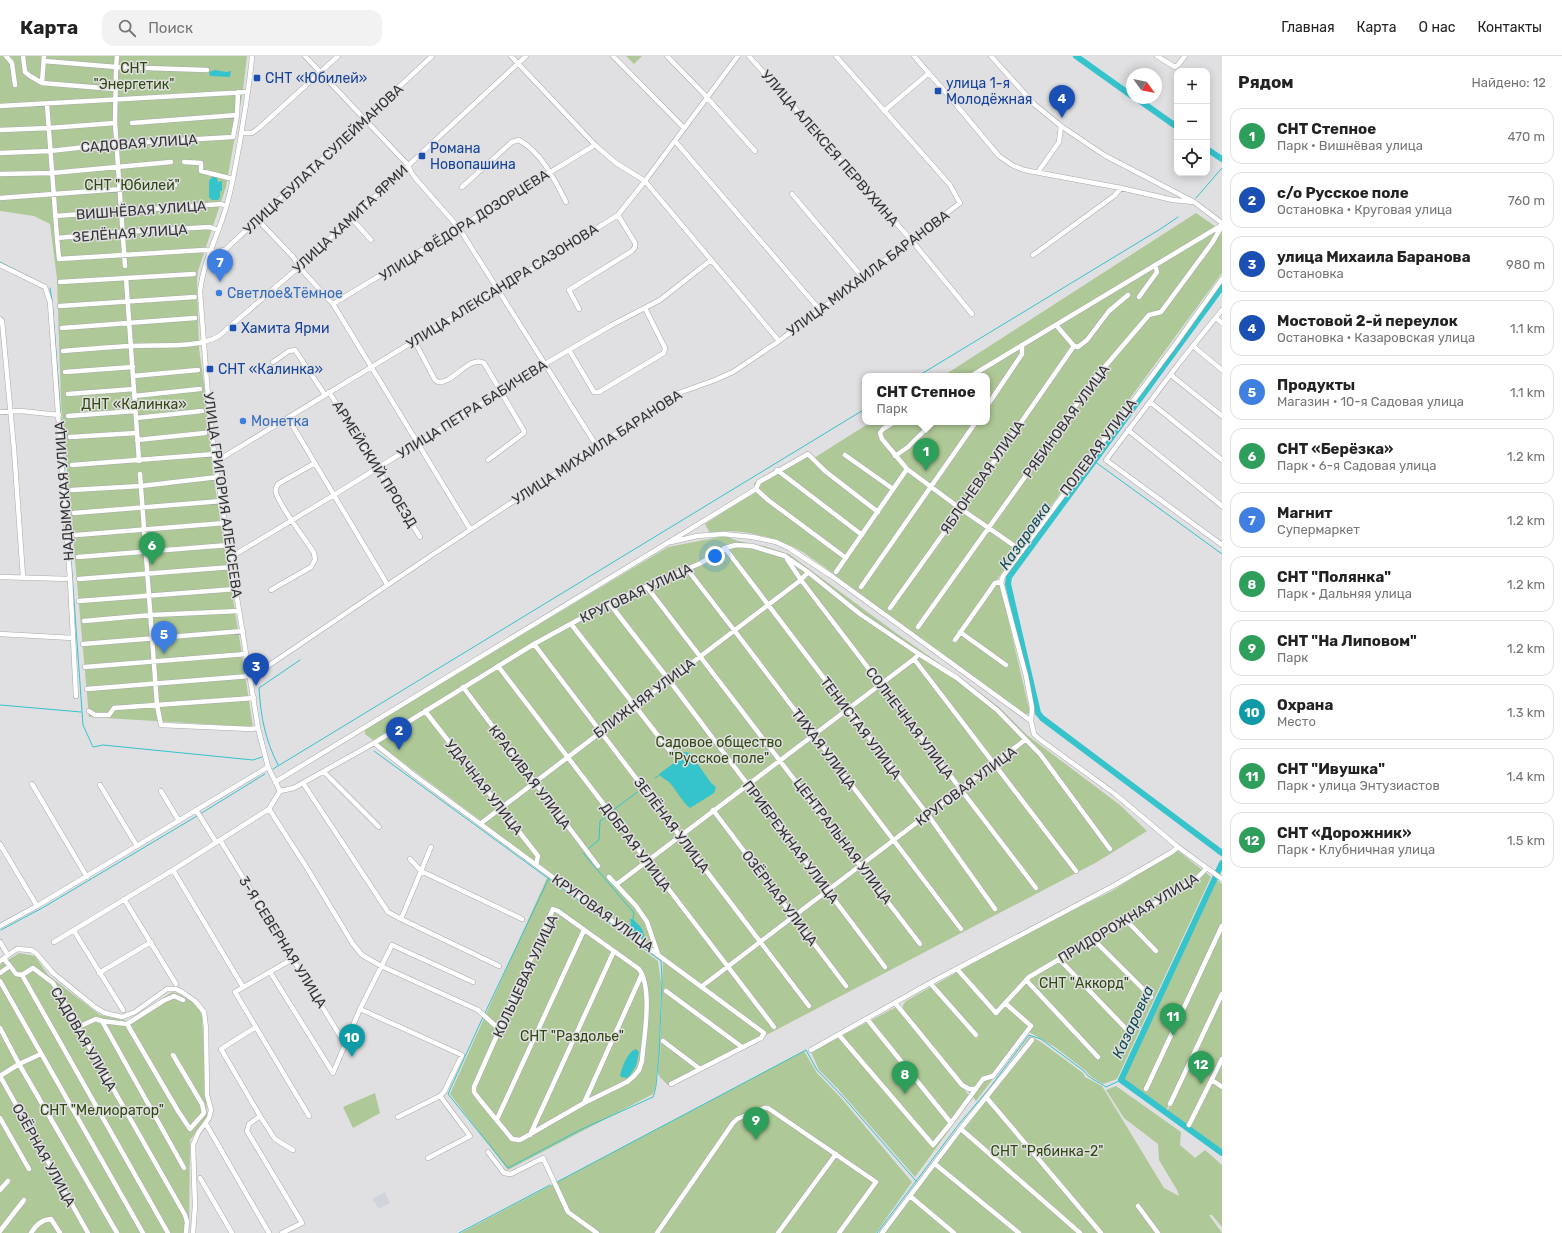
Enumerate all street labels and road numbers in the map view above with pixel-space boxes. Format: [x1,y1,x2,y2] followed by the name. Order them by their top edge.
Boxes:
[757,67,903,230] street label: УЛИЦА АЛЕКСЕЯ ПЕРВУХИНА
[239,79,407,238] street label: УЛИЦА БУЛАТА СУЛЕЙМАНОВА
[80,131,199,156] street label: САДОВАЯ УЛИЦА
[289,161,412,277] street label: УЛИЦА ХАМИТА ЯРМИ
[376,165,553,285] street label: УЛИЦА ФЁДОРА ДОЗОРЦЕВА
[75,196,207,224] street label: ВИШНЁВАЯ УЛИЦА
[784,206,953,340] street label: УЛИЦА МИХАИЛА БАРАНОВА
[72,220,189,246] street label: ЗЕЛЁНАЯ УЛИЦА
[403,220,602,353] street label: УЛИЦА АЛЕКСАНДРА САЗОНОВА
[394,356,551,463] street label: УЛИЦА ПЕТРА БАБИЧЕВА
[1020,361,1114,481] street label: РЯБИНОВАЯ УЛИЦА
[509,386,686,509] street label: УЛИЦА МИХАИЛА БАРАНОВА
[200,391,245,600] street label: УЛИЦА ГРИГОРИЯ АЛЕКСЕЕВА
[1056,395,1141,499] street label: ПОЛЕВАЯ УЛИЦА
[329,397,421,531] street label: АРМЕЙСКИЙ ПРОЕЗД
[937,417,1028,538] street label: ЯБЛОНЕВАЯ УЛИЦА
[51,420,78,561] street label: НАДЫМСКАЯ УЛИЦА
[577,560,696,627] street label: КРУГОВАЯ УЛИЦА
[590,654,699,742] street label: БЛИЖНЯЯ УЛИЦА
[862,664,958,783] street label: СОЛНЕЧНАЯ УЛИЦА
[816,674,905,783] street label: ТЕНИСТАЯ УЛИЦА
[788,705,860,794] street label: ТИХАЯ УЛИЦА
[485,722,575,833] street label: КРАСИВАЯ УЛИЦА
[441,736,527,839] street label: УДАЧНАЯ УЛИЦА
[912,743,1021,830] street label: КРУГОВАЯ УЛИЦА
[630,774,714,877] street label: ЗЕЛЁНАЯ УЛИЦА
[790,775,896,908] street label: ЦЕНТРАЛЬНАЯ УЛИЦА
[739,778,843,908] street label: ПРИБРЕЖНАЯ УЛИЦА
[597,799,675,896] street label: ДОБРАЯ УЛИЦА
[738,846,822,950] street label: ОЗЁРНАЯ УЛИЦА
[1055,869,1202,967] street label: ПРИДОРОЖНАЯ УЛИЦА
[548,871,658,956] street label: КРУГОВАЯ УЛИЦА
[235,873,330,1012] street label: 3-Я СЕВЕРНАЯ УЛИЦА
[489,911,562,1041] street label: КОЛЬЦЕВАЯ УЛИЦА
[47,984,121,1095] street label: САДОВАЯ УЛИЦА
[8,1100,80,1210] street label: ОЗЁРНАЯ УЛИЦА

